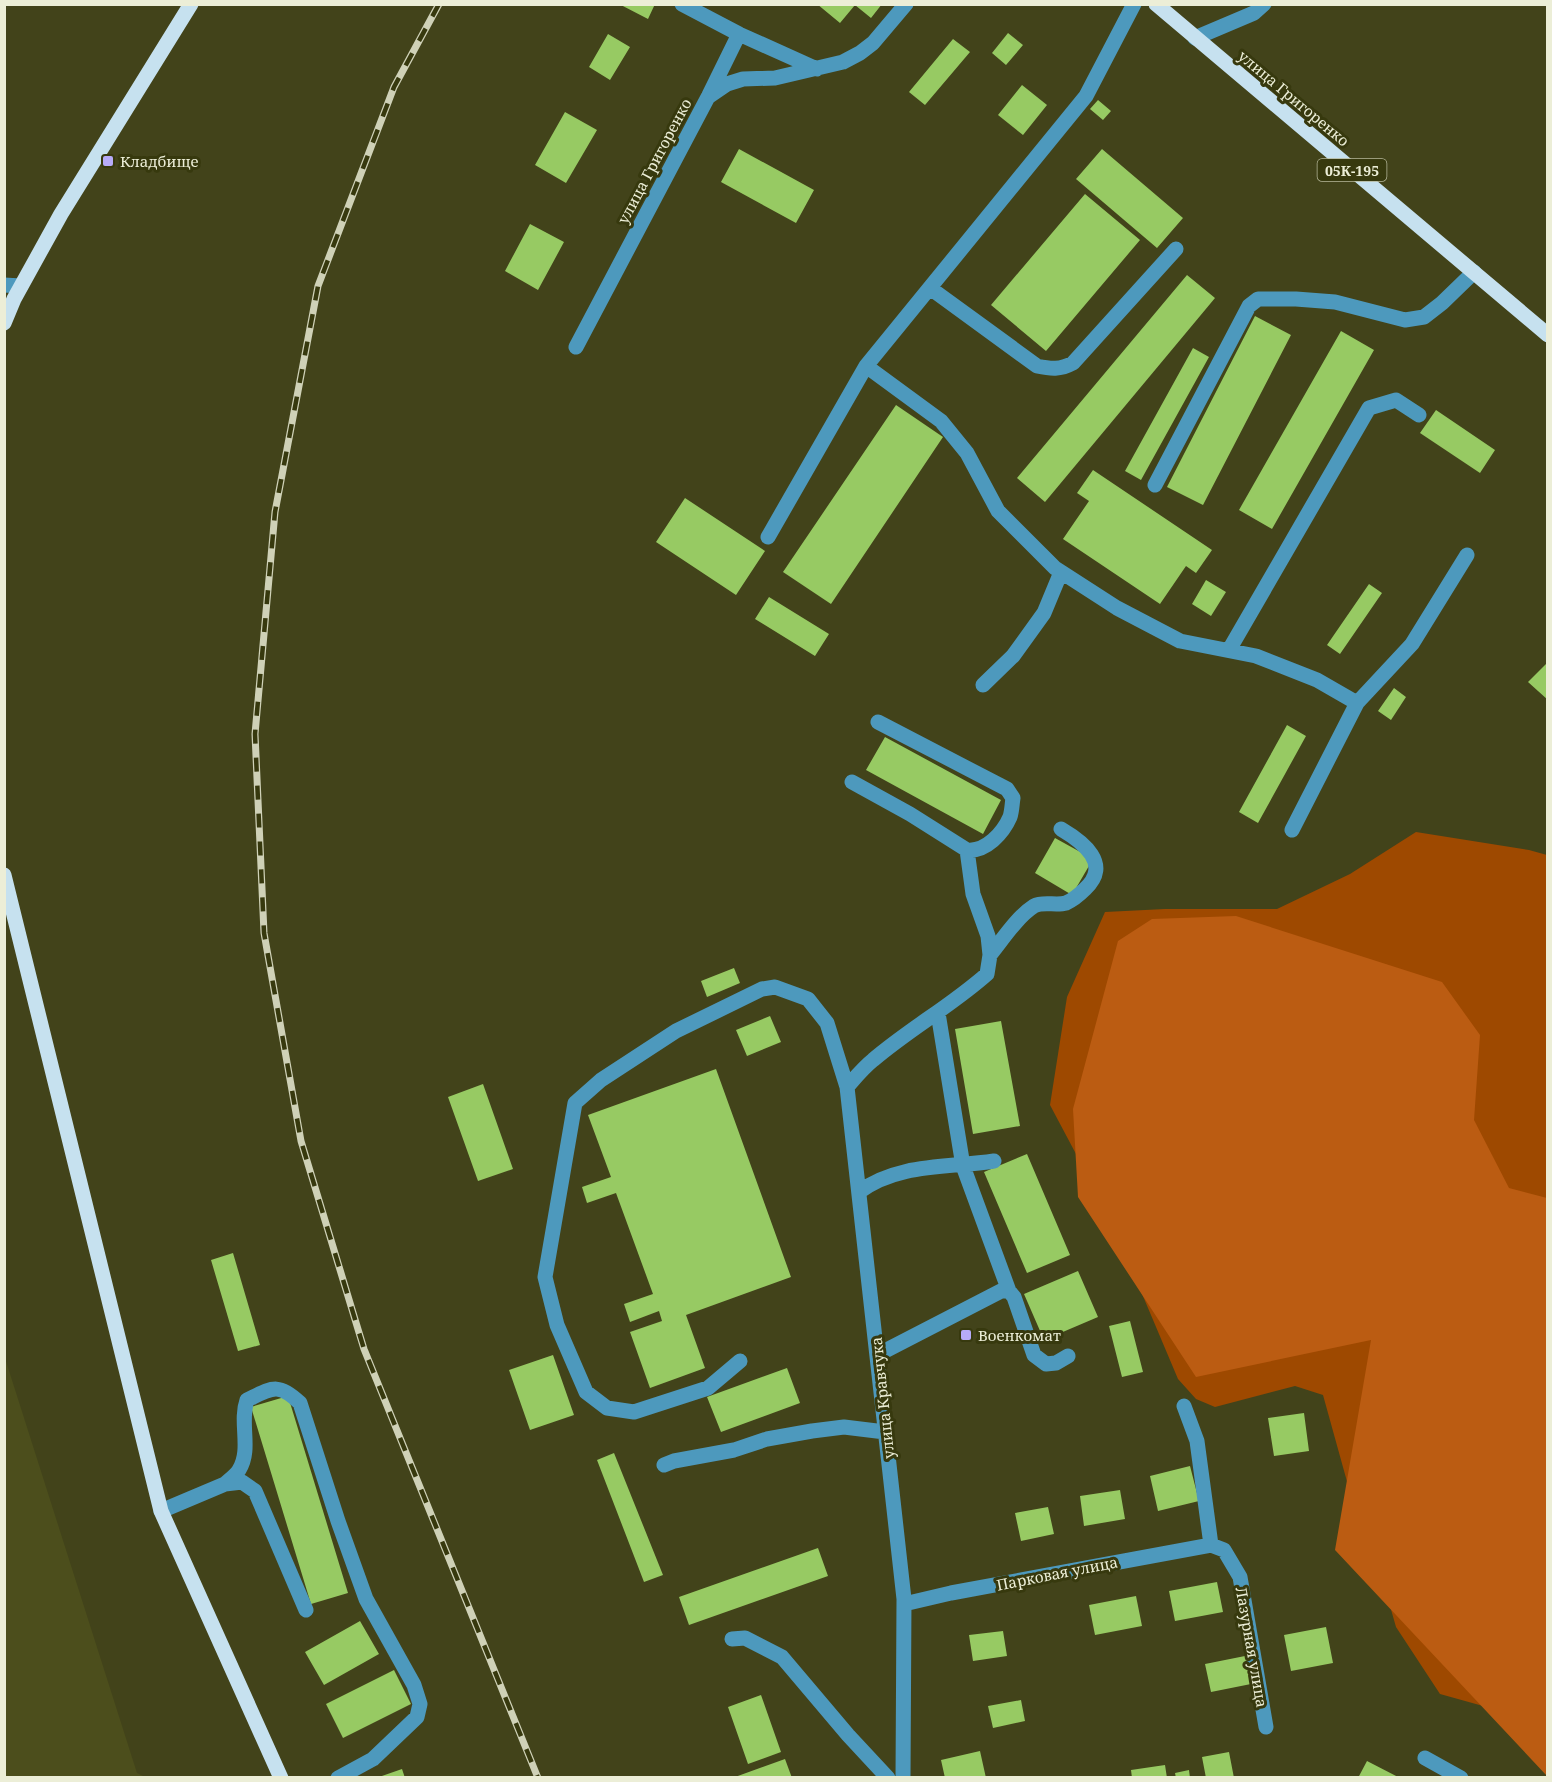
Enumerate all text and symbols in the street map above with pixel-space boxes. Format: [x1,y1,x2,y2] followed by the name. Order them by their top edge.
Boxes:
[1234,46,1354,150] street label: улица Григоренко
[612,95,696,227] street label: улица Григоренко
[120,151,199,171] place label: Кладбище
[101,154,115,168] marker: Кладбище
[1318,159,1386,181] road number: 05К-195
[978,1325,1061,1345] place label: Военкомат
[959,1328,973,1342] marker: Военкомат
[866,1336,898,1460] street label: улица Кравчука
[995,1551,1119,1595] street label: Парковая улица
[1232,1585,1272,1709] street label: Лазурная улица

